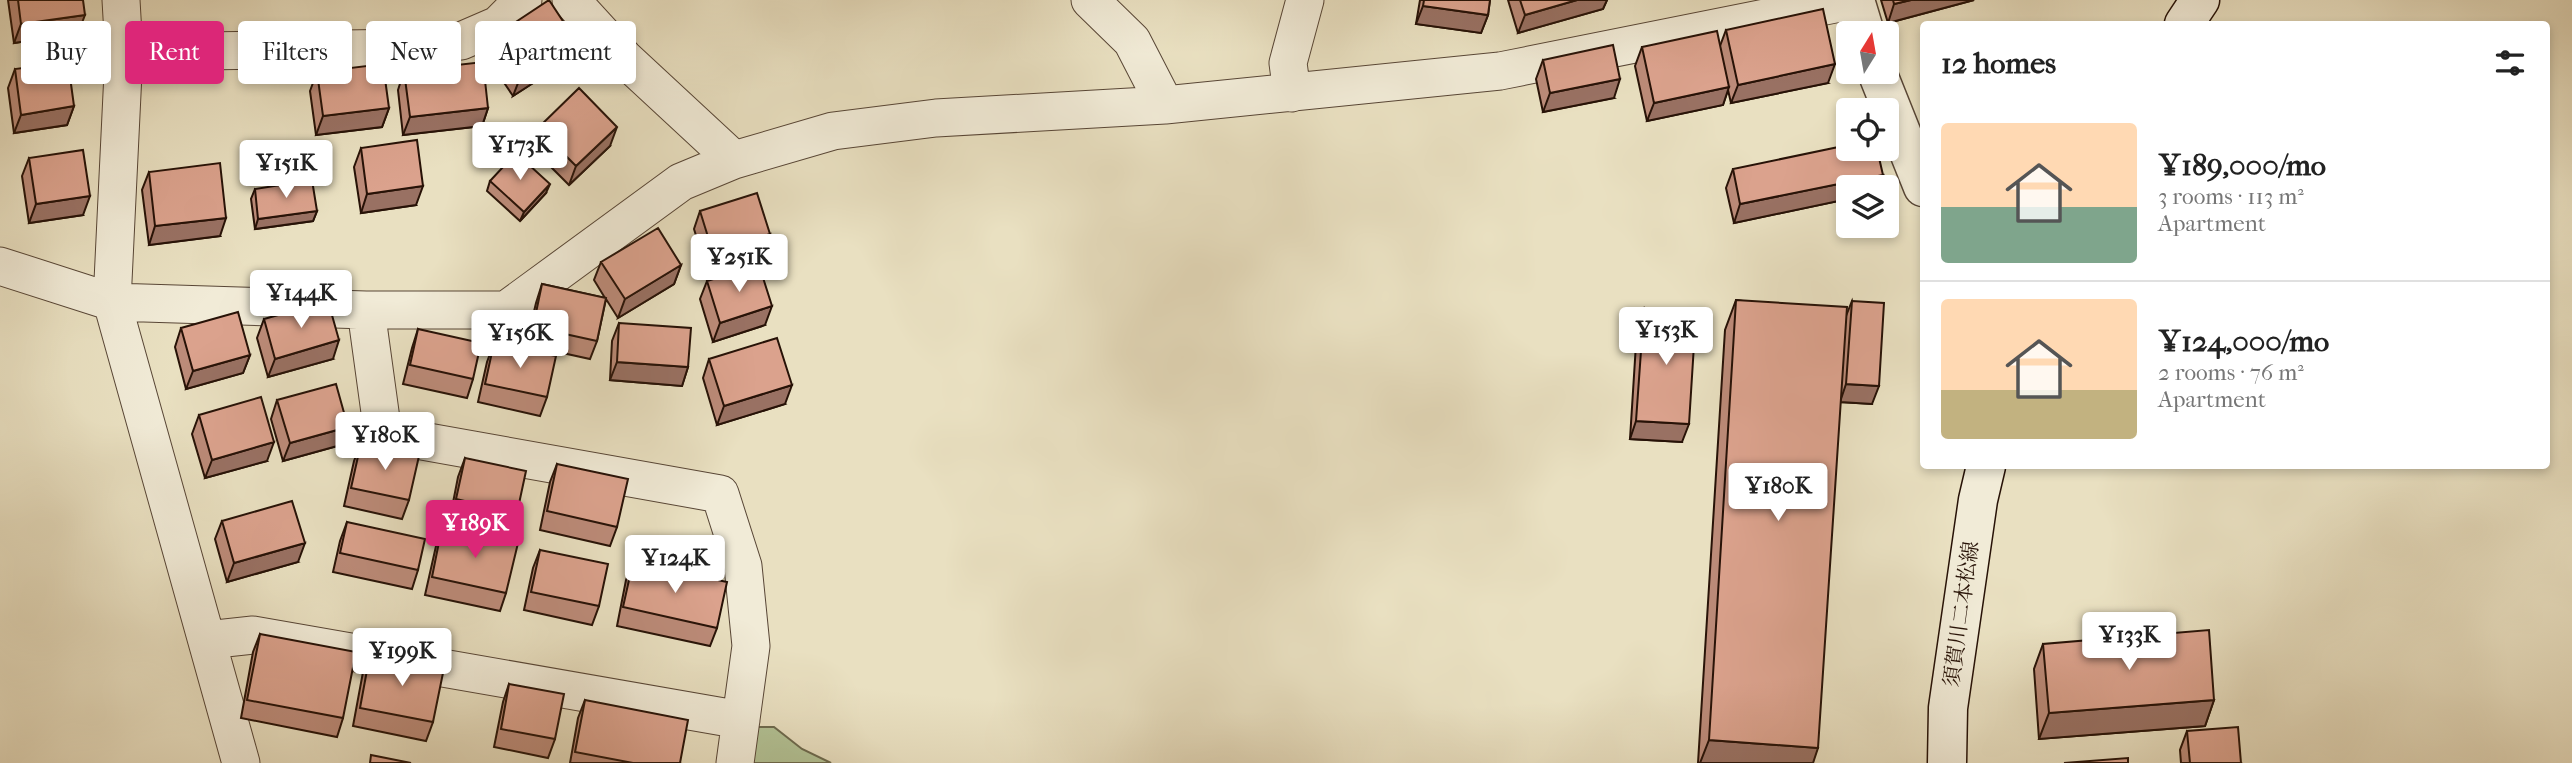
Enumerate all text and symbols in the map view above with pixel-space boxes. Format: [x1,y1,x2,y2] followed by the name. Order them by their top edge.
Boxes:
[21,21,111,84] chip: Buy
[125,21,224,84] chip: Rent
[238,21,352,84] chip: Filters
[366,21,461,84] chip: New
[475,21,636,84] chip: Apartment
[1836,21,1899,84] north arrow
[1836,21,1899,238] map controls
[2491,44,2529,82] icon: filters
[1941,46,2056,81] text: 12 homes
[1836,98,1899,161] button: locate
[471,122,569,182] pin: ¥173K
[488,131,552,158] text: ¥173K
[237,140,335,200] pin: ¥151K
[2158,148,2326,183] text: ¥189,000/mo
[256,149,316,176] text: ¥151K
[1997,151,2081,235] icon: home
[1836,175,1899,238] button: layers
[2158,183,2304,210] text: 3 rooms · 113 m²
[2158,210,2266,237] text: Apartment
[690,234,788,294] pin: ¥251K
[707,243,771,270] text: ¥251K
[252,270,350,330] pin: ¥144K
[266,279,336,306] text: ¥144K
[1617,308,1715,367] pin: ¥153K
[471,310,569,370] pin: ¥156K
[1635,316,1697,343] text: ¥153K
[487,319,553,346] text: ¥156K
[2158,324,2329,359] text: ¥124,000/mo
[1997,327,2081,411] icon: home
[2158,359,2304,386] text: 2 rooms · 76 m²
[2158,386,2266,413] text: Apartment
[336,412,434,472] pin: ¥180K
[351,421,419,448] text: ¥180K
[1729,463,1827,523] pin: ¥180K
[1744,472,1812,499] text: ¥180K
[426,500,524,560] pin: ¥189K
[442,509,508,536] text: ¥189K
[626,536,724,595] pin: ¥124K
[1939,540,1983,688] street label: 須賀川二本松線
[641,544,709,571] text: ¥124K
[2080,612,2178,672] pin: ¥133K
[2098,621,2160,648] text: ¥133K
[353,628,451,688] pin: ¥199K
[369,637,435,664] text: ¥199K

